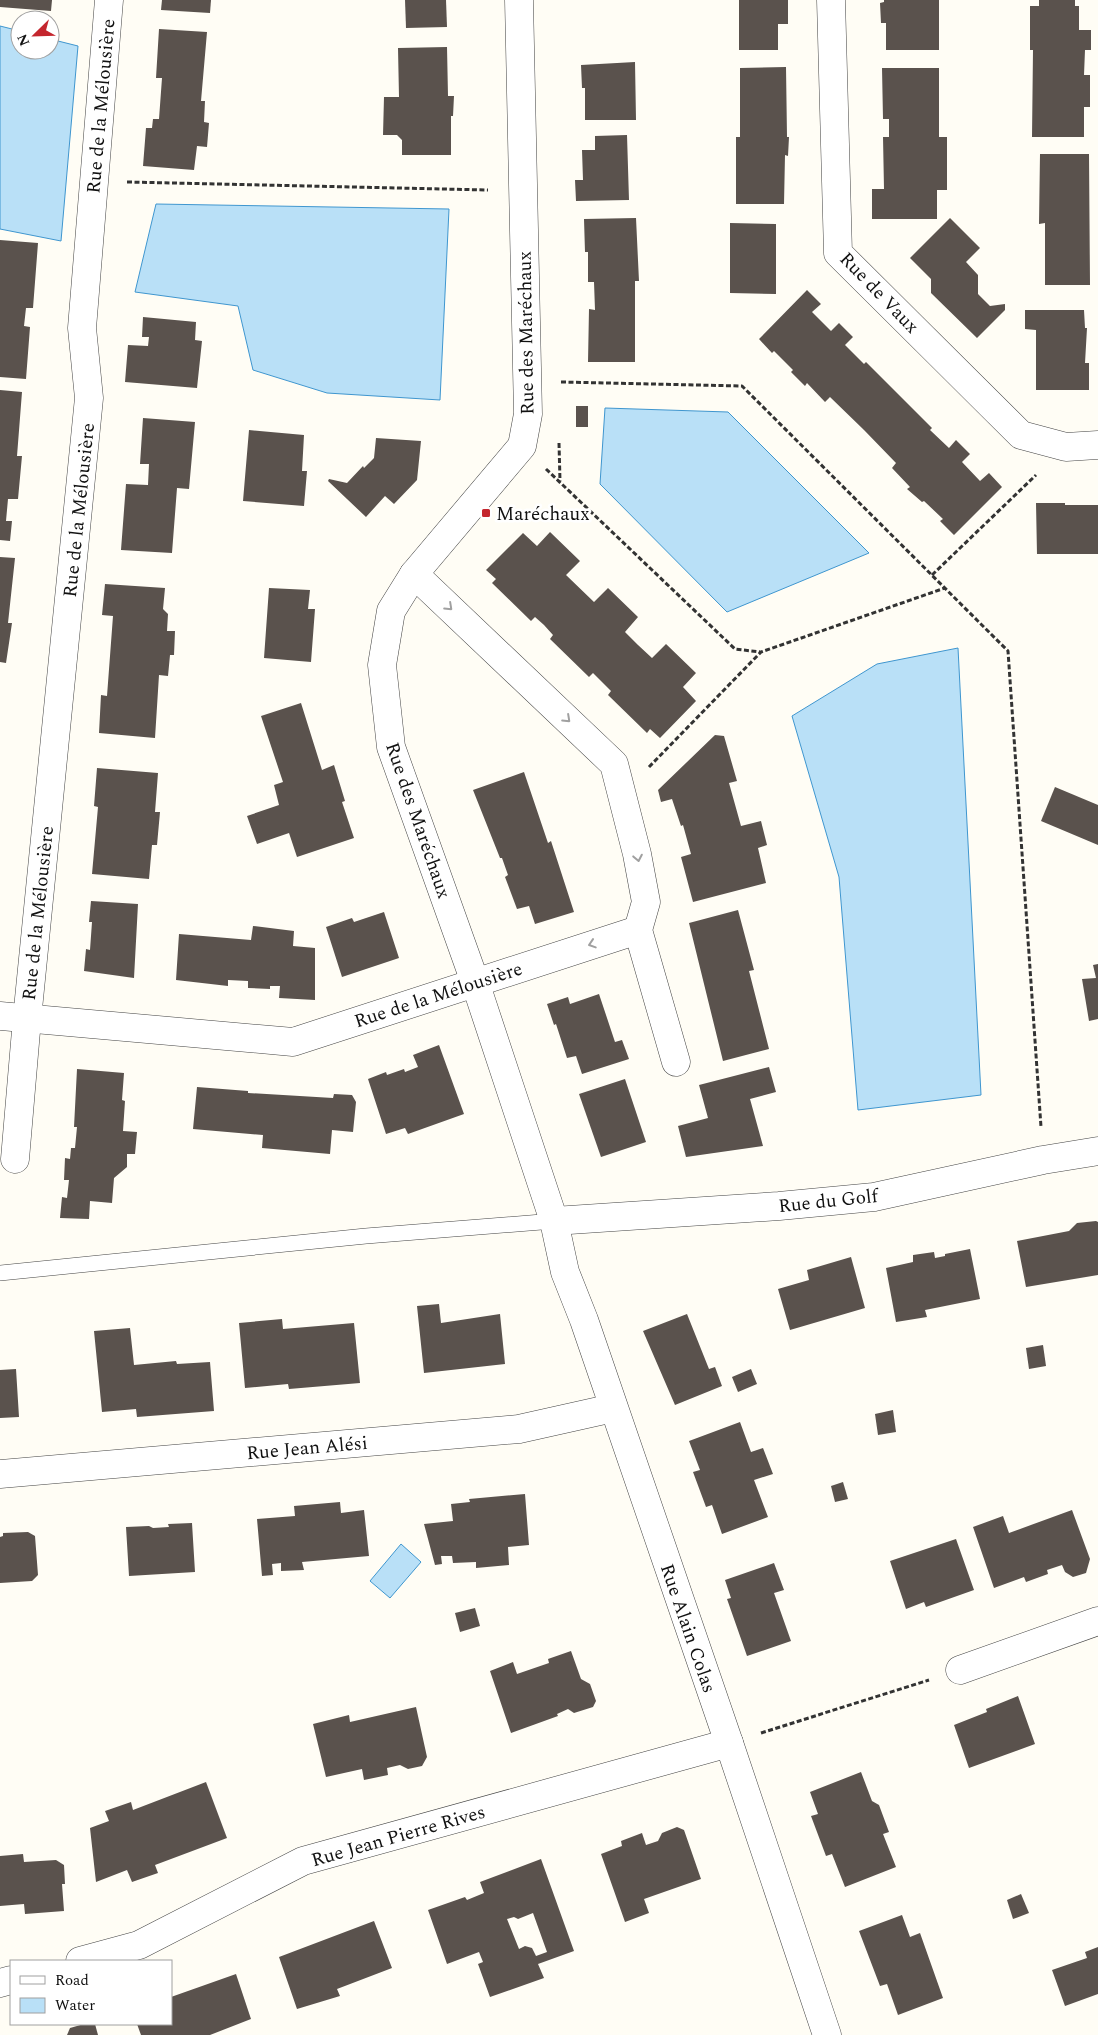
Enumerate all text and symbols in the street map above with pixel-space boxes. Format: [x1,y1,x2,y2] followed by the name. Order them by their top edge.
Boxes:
[10,10,60,60] north arrow
[79,18,124,195] street label: Rue de la Mélousière
[12,31,35,49] text: N
[832,245,926,341] street label: Rue de Vaux
[511,251,542,415] street label: Rue des Maréchaux
[56,421,103,599] street label: Rue de la Mélousière
[496,500,590,529] place label: Maréchaux
[480,507,492,519] marker: Maréchaux
[444,601,453,610] one-way arrow
[562,713,571,722] one-way arrow
[377,738,458,903] street label: Rue des Maréchaux
[15,824,62,1002] street label: Rue de la Mélousière
[632,854,643,863] one-way arrow
[588,939,596,949] one-way arrow
[351,955,526,1036] street label: Rue de la Mélousière
[777,1182,881,1221] street label: Rue du Golf
[245,1429,369,1468] street label: Rue Jean Alési
[652,1560,723,1697] street label: Rue Alain Colas
[308,1798,489,1875] street label: Rue Jean Pierre Rives
[10,1960,172,2025] legend
[55,1969,89,1992] text: Road
[55,1994,95,2017] text: Water

